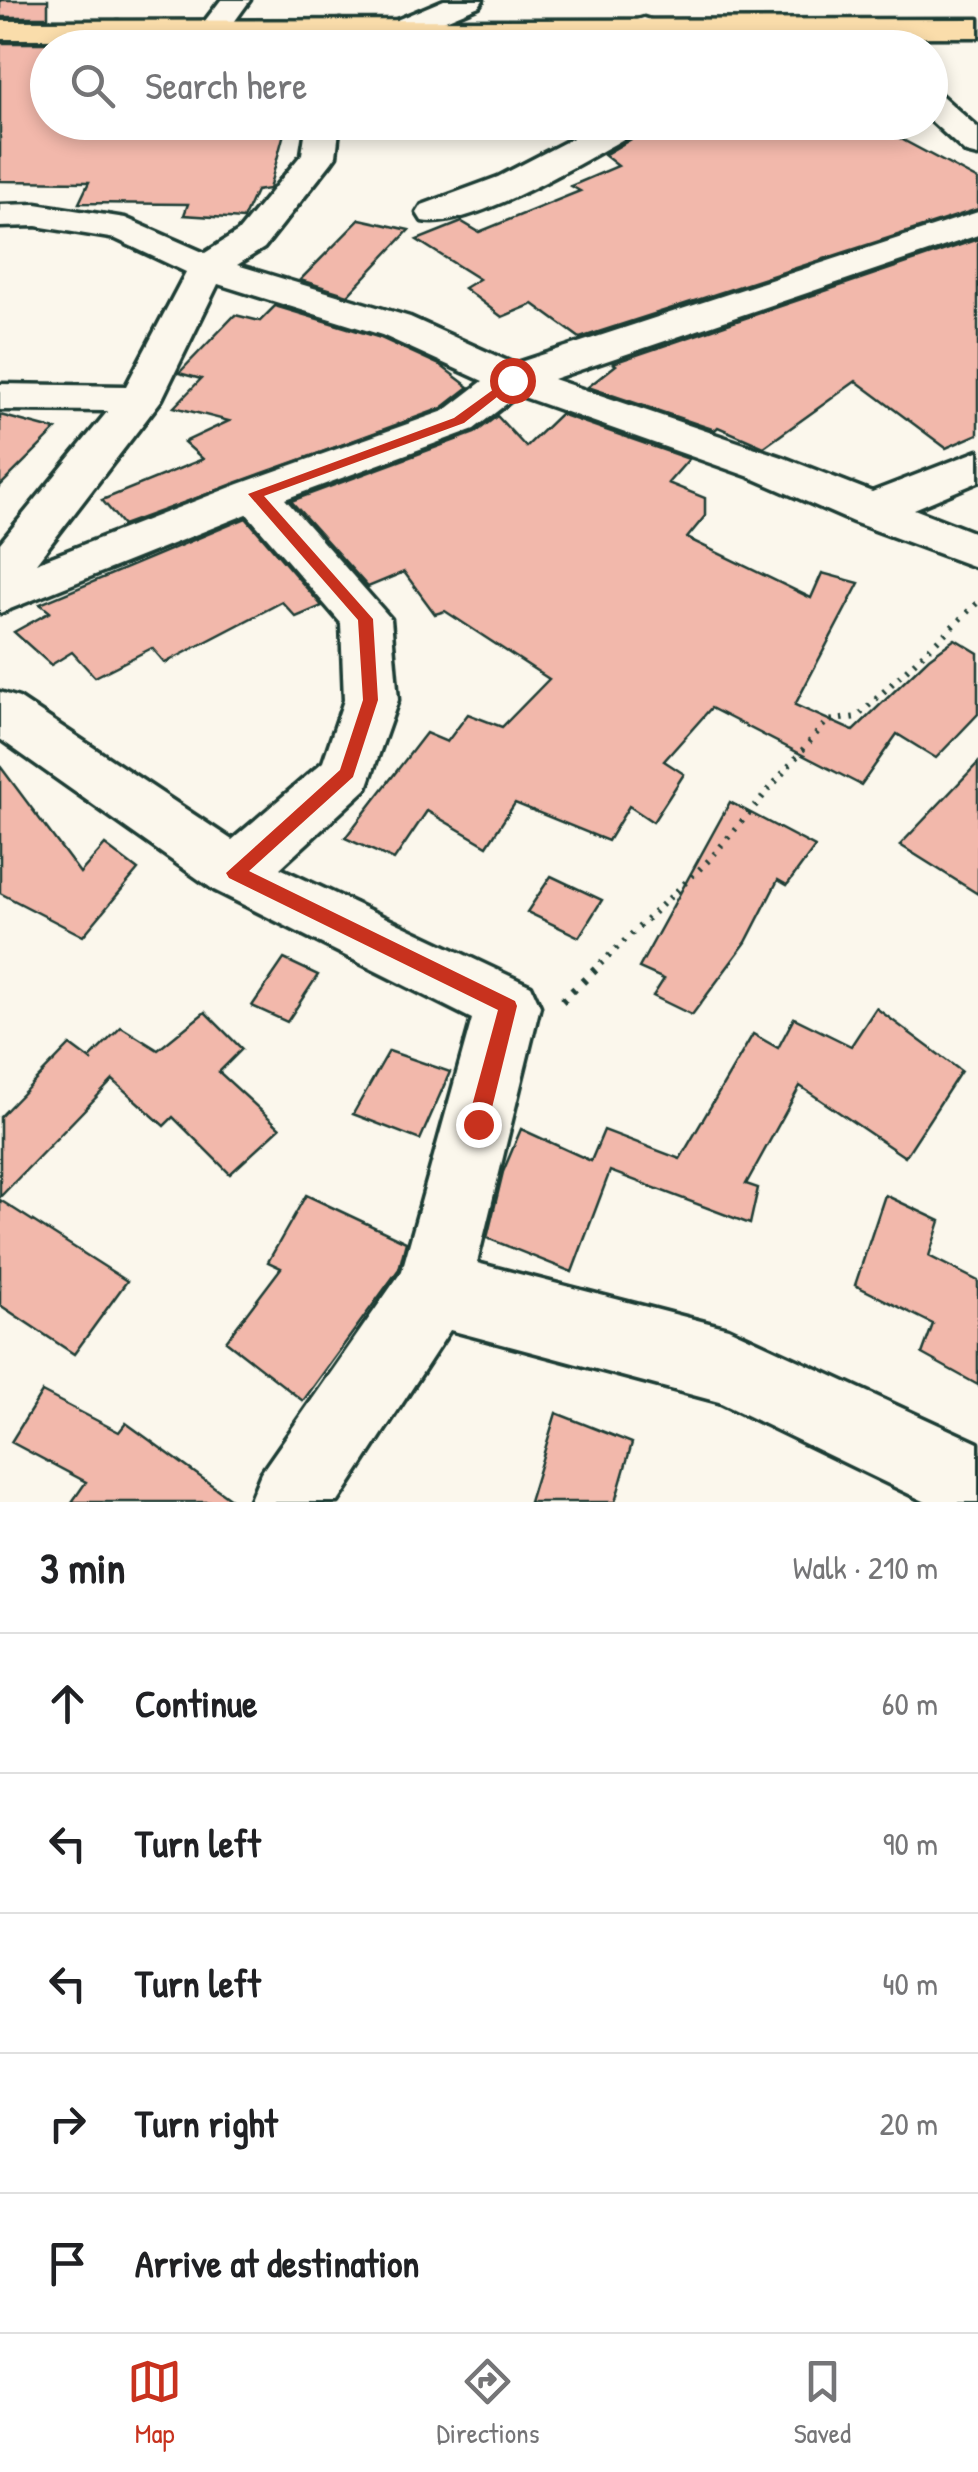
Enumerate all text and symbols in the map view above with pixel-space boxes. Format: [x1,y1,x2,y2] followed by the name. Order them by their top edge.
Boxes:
[30,30,948,140] search box
[65,58,120,113] icon: search
[145,59,307,111] text: Search here
[490,358,536,404] route start
[456,1102,502,1148] route end
[40,1539,125,1596] text: 3 min
[793,1546,938,1589] text: Walk · 210 m
[40,1676,95,1731] icon: ahead
[135,1677,257,1729] text: Continue
[882,1682,938,1725] text: 60 m
[40,1816,95,1871] icon: left
[135,1817,260,1869] text: Turn left
[883,1822,938,1865] text: 90 m
[40,1956,95,2011] icon: left
[135,1957,260,2009] text: Turn left
[883,1962,938,2005] text: 40 m
[40,2096,95,2151] icon: right
[135,2097,278,2149] text: Turn right
[880,2102,938,2145] text: 20 m
[40,2236,95,2291] icon: arrive
[135,2237,419,2289] text: Arrive at destination
[127,2354,182,2452] tab: Map
[436,2354,539,2452] tab: Directions
[794,2354,851,2452] tab: Saved

